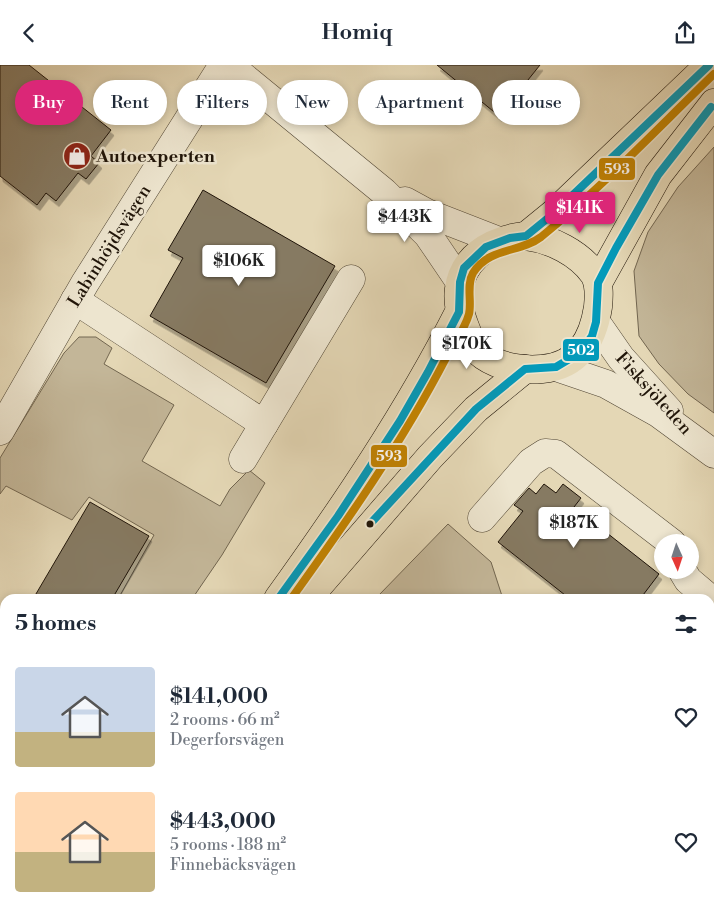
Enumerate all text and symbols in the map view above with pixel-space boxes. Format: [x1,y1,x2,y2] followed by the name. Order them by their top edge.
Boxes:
[15,19,43,47] icon: back
[322,19,393,46] text: Homiq
[671,19,699,47] icon: share
[15,80,83,125] chip: Buy
[93,80,167,125] chip: Rent
[177,80,267,125] chip: Filters
[277,80,348,125] chip: New
[358,80,482,125] chip: Apartment
[492,80,580,125] chip: House
[62,141,92,171] shop icon: Autoexperten
[95,145,215,168] place label: Autoexperten
[598,157,636,181] line badge: 593
[604,161,630,179] text: 593
[63,181,156,312] street label: Labinhöjdsvägen
[545,191,615,234] pin: $141K
[556,198,604,218] text: $141K
[370,201,440,243] pin: $443K
[378,207,432,227] text: $443K
[204,245,274,287] pin: $106K
[213,251,265,271] text: $106K
[432,327,502,370] pin: $170K
[442,334,492,354] text: $170K
[562,338,600,362] line badge: 502
[567,342,595,360] text: 502
[610,347,697,440] street label: Fisksjöleden
[370,444,408,468] line badge: 593
[376,448,402,466] text: 593
[539,507,609,549] pin: $187K
[549,513,599,533] text: $187K
[365,519,375,529] unlabelled marker
[654,534,699,579] north arrow
[654,534,699,579] map controls
[672,610,700,638] icon: filters
[15,611,96,637] text: 5 homes
[170,684,268,710] text: $141,000
[55,687,115,747] icon: home
[672,703,700,731] icon: heart
[170,710,280,730] text: 2 rooms · 66 m²
[170,730,284,750] text: Degerforsvägen
[170,809,276,835] text: $443,000
[55,812,115,872] icon: home
[672,828,700,856] icon: heart
[170,835,286,855] text: 5 rooms · 188 m²
[170,855,296,875] text: Finnebäcksvägen

